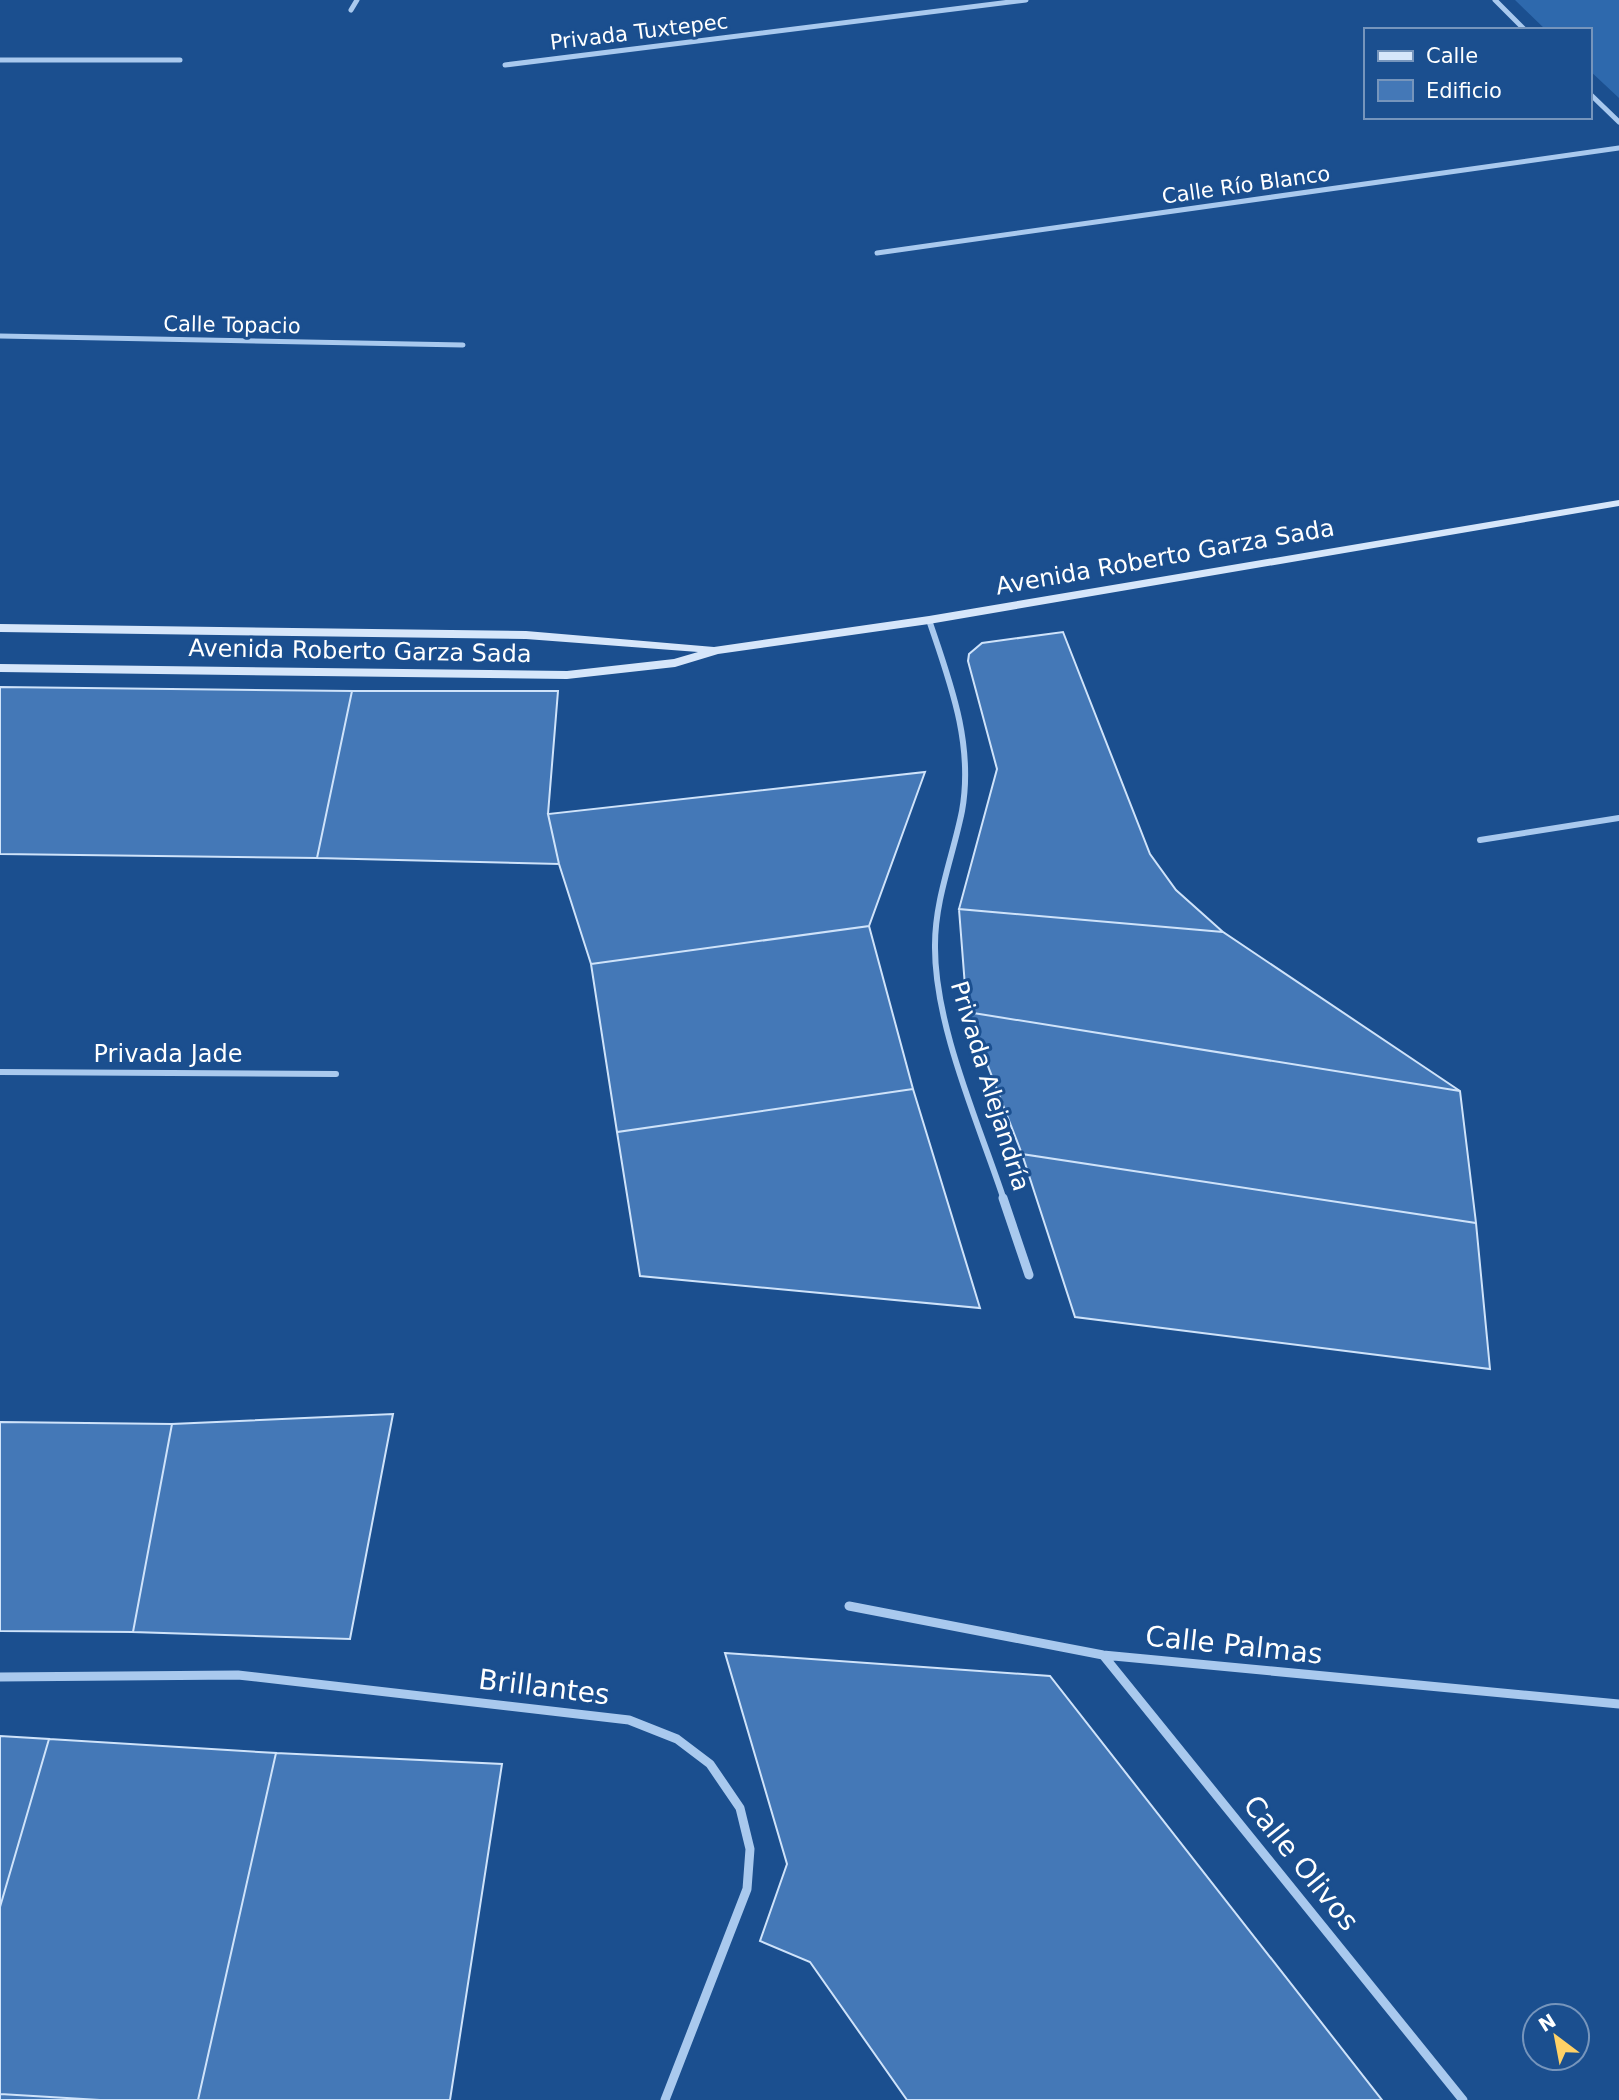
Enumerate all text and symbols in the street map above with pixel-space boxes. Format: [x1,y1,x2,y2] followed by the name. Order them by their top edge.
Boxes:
[549,9,729,55] street label: Privada Tuxtepec
[1364,28,1591,119] legend
[1426,44,1478,68] text: Calle
[1426,79,1502,103] text: Edificio
[1160,161,1332,209] street label: Calle Río Blanco
[163,312,301,338] street label: Calle Topacio
[994,513,1336,601] street label: Avenida Roberto Garza Sada
[188,634,532,668] street label: Avenida Roberto Garza Sada
[945,978,1035,1194] street label: Privada Alejandría
[94,1040,242,1068] street label: Privada Jade
[1144,1619,1324,1671] street label: Calle Palmas
[477,1663,611,1711] street label: Brillantes
[1236,1789,1366,1937] street label: Calle Olivos
[1521,2002,1591,2072] north arrow
[1534,2009,1560,2036] text: N

